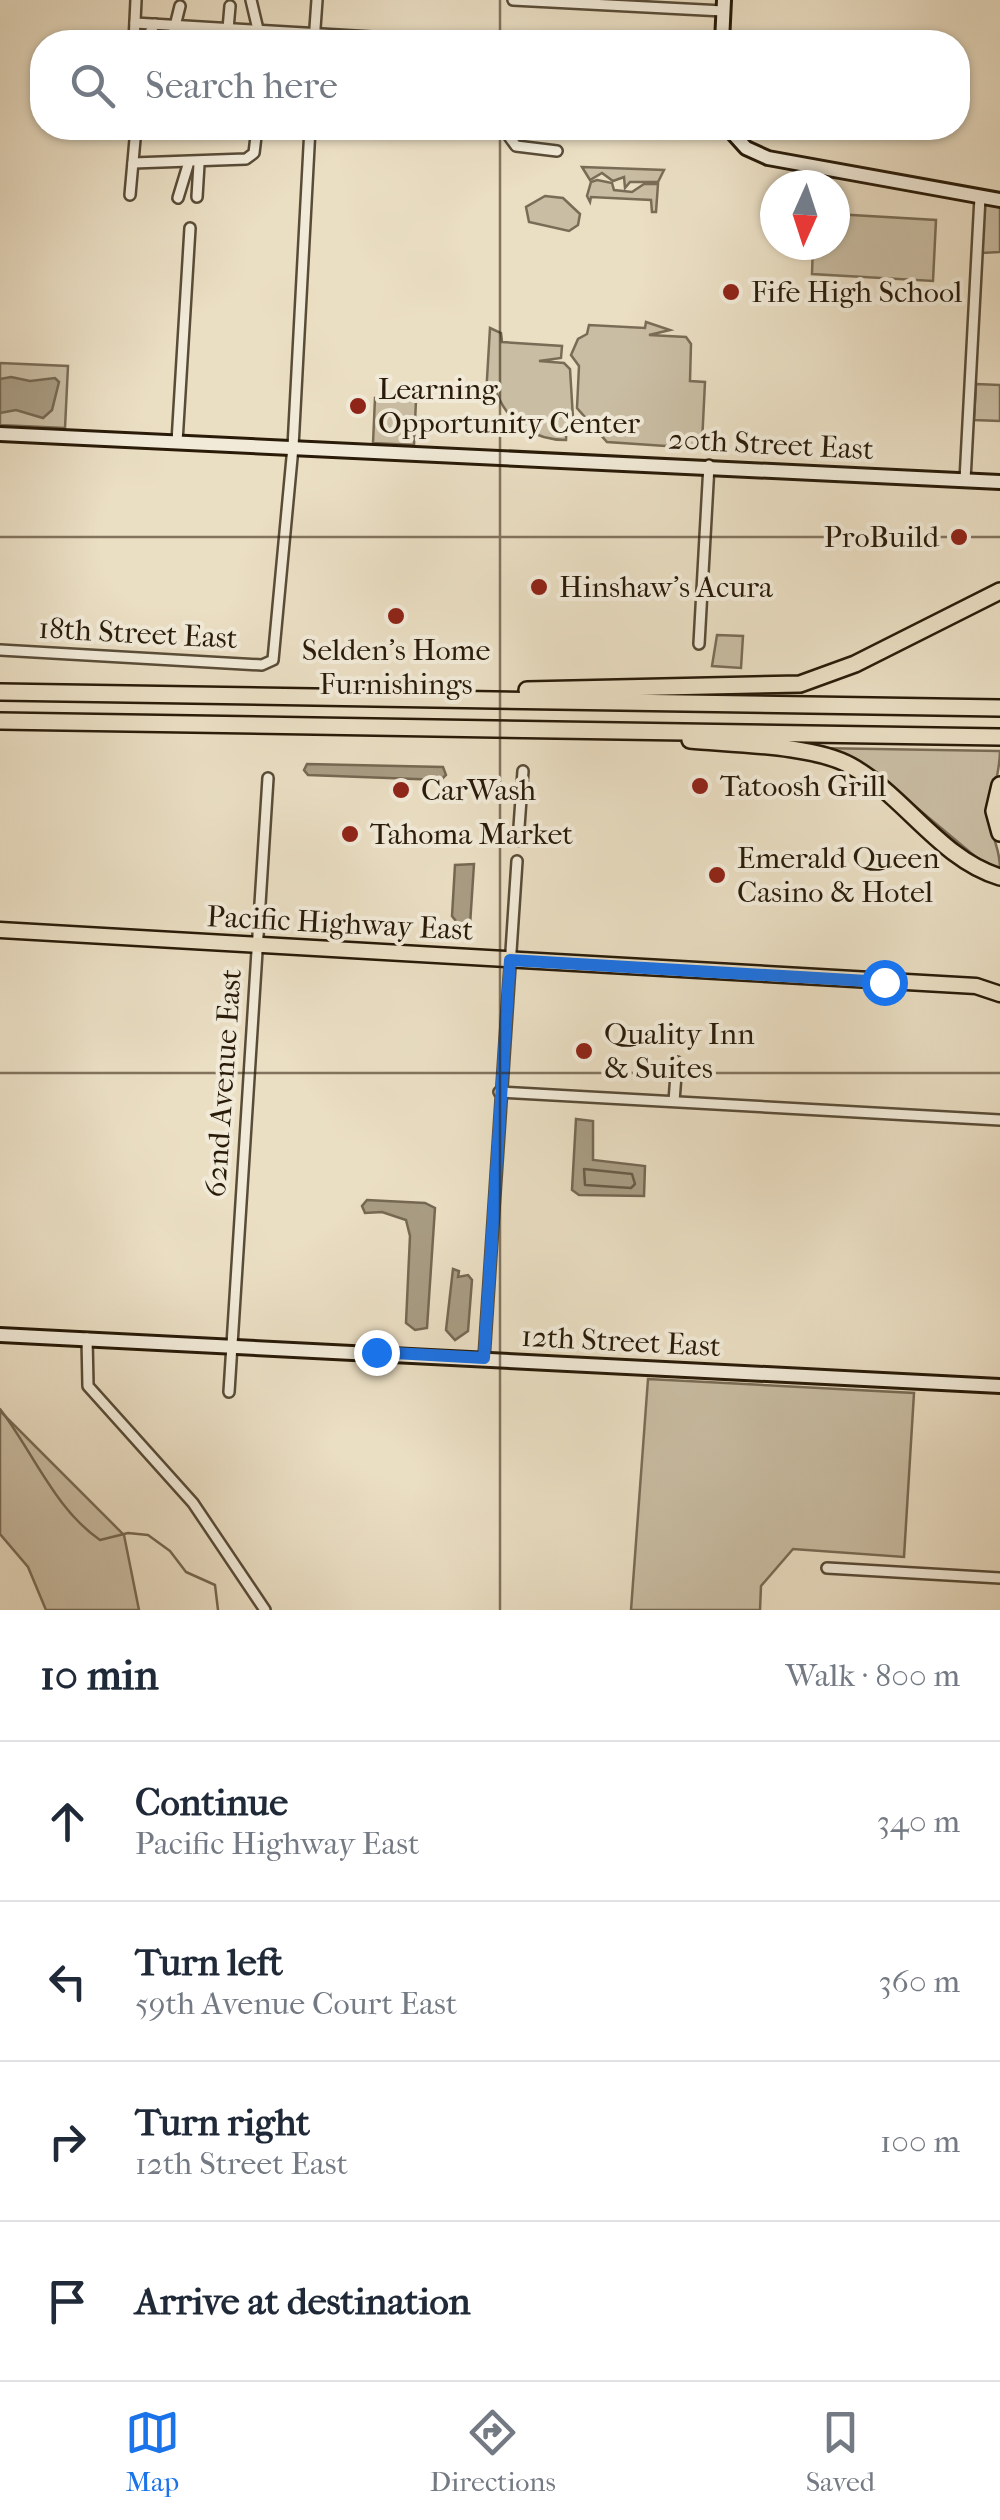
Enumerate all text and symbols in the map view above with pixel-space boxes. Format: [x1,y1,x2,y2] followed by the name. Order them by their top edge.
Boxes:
[30,30,970,140] search box
[65,58,120,113] icon: search
[145,63,338,108] text: Search here
[760,170,850,260] north arrow
[751,275,962,310] place label: Fife High School
[720,281,742,303] marker: Fife High School
[378,372,640,441] place label: Learning Opportunity Center
[347,395,369,417] marker: Learning Opportunity Center
[667,422,875,467] street label: 20th Street East
[824,520,940,555] place label: ProBuild
[948,526,970,548] marker: ProBuild
[559,570,774,605] place label: Hinshaw's Acura
[528,576,550,598] marker: Hinshaw's Acura
[385,605,407,627] marker: Selden's Home Furnishings
[38,611,239,656] street label: 18th Street East
[302,633,490,702] place label: Selden's Home Furnishings
[720,769,886,804] place label: Tatoosh Grill
[421,773,536,808] place label: CarWash
[689,775,711,797] marker: Tatoosh Grill
[390,779,412,801] marker: CarWash
[370,817,573,852] place label: Tahoma Market
[339,823,361,845] marker: Tahoma Market
[737,841,940,910] place label: Emerald Queen Casino & Hotel
[706,864,728,886] marker: Emerald Queen Casino & Hotel
[206,899,474,948] street label: Pacific Highway East
[862,960,908,1006] route start
[198,967,249,1198] street label: 62nd Avenue East
[604,1017,755,1086] place label: Quality Inn & Suites
[573,1040,595,1062] marker: Quality Inn & Suites
[520,1319,722,1364] street label: 12th Street East
[354,1330,400,1376] route end
[40,1651,159,1700] text: 10 min
[786,1657,960,1694] text: Walk · 800 m
[135,1780,288,1825] text: Continue
[40,1794,95,1849] icon: ahead
[877,1803,960,1840] text: 340 m
[135,1825,419,1862] text: Pacific Highway East
[135,1940,283,1985] text: Turn left
[40,1954,95,2009] icon: left
[878,1963,960,2000] text: 360 m
[135,1985,457,2022] text: 59th Avenue Court East
[135,2100,310,2145] text: Turn right
[40,2114,95,2169] icon: right
[880,2123,960,2160] text: 100 m
[135,2145,348,2182] text: 12th Street East
[40,2274,95,2329] icon: arrive
[135,2279,471,2324] text: Arrive at destination
[125,2405,180,2498] tab: Map
[430,2405,556,2498] tab: Directions
[806,2405,875,2498] tab: Saved

